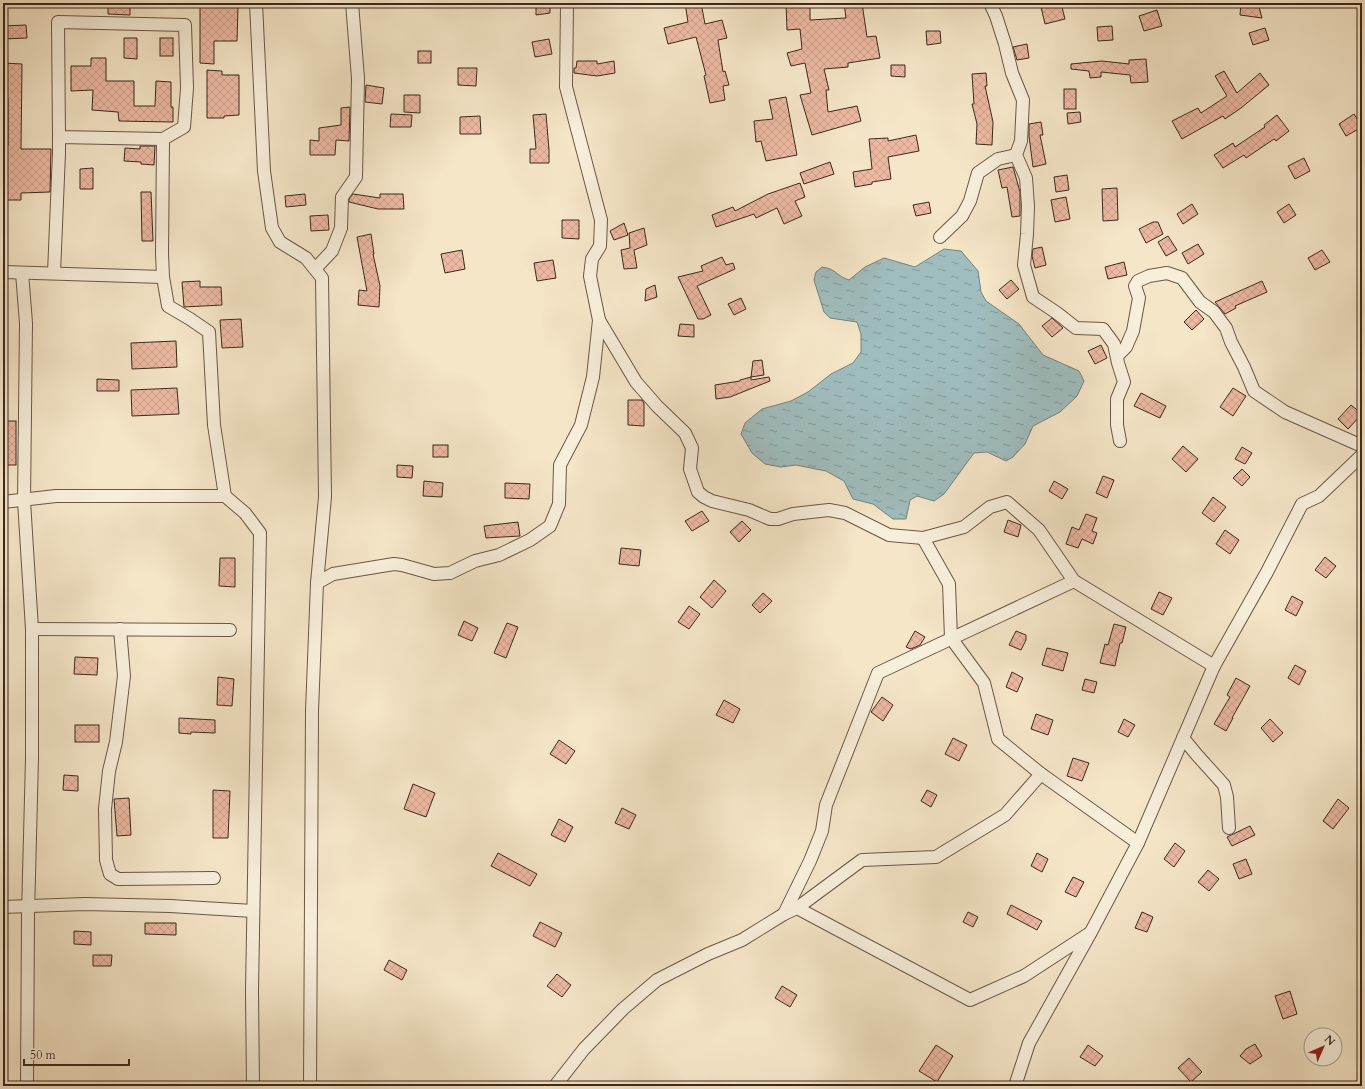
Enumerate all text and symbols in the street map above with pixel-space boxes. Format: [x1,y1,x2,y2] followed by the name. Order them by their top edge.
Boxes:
[1303,1027,1343,1067] north arrow
[1321,1032,1339,1049] text: N
[24,1041,129,1067] scale bar
[30,1047,57,1063] text: 50 m

